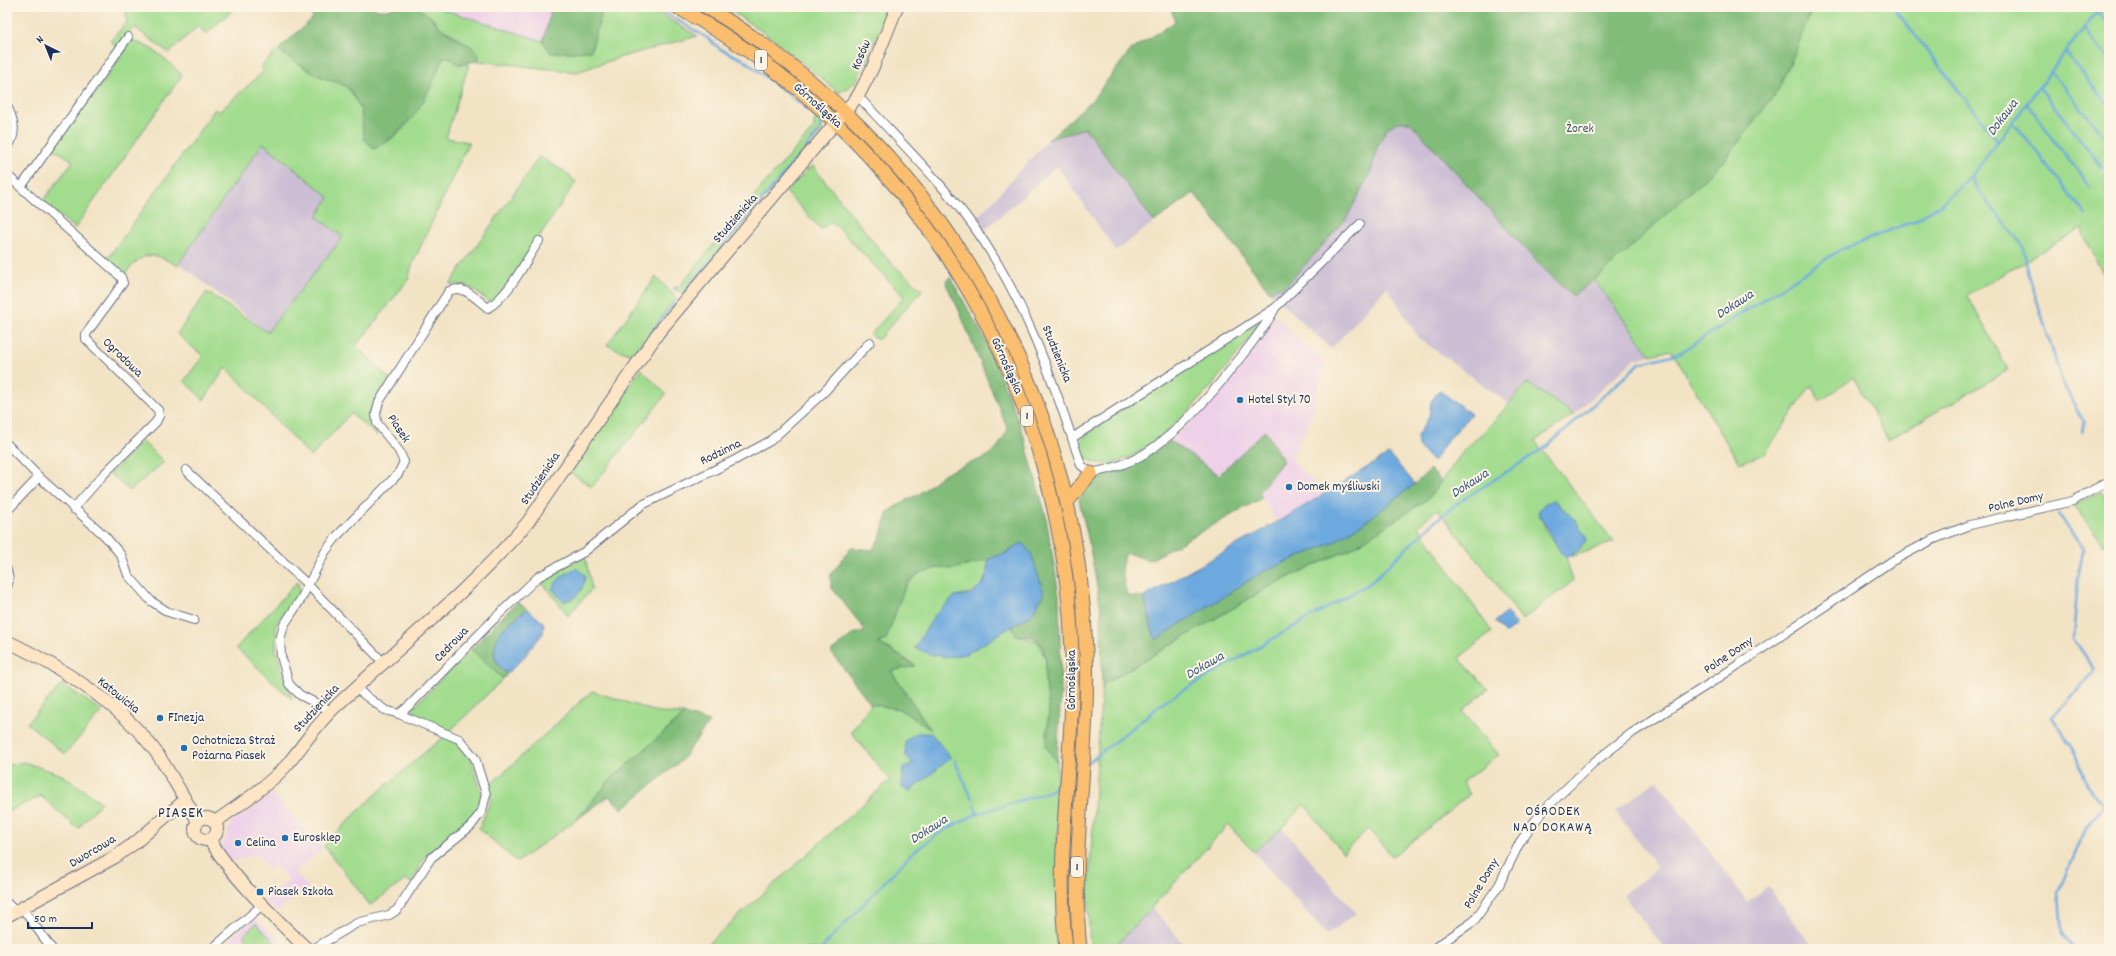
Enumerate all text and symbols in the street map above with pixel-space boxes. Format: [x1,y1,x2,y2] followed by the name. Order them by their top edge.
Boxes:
[26,26,66,66] north arrow
[33,32,48,48] text: N
[847,37,877,73] street label: Kosów
[755,50,767,70] road number: 1
[788,79,846,134] street label: Górnośląska
[1983,94,2024,141] water label: Dokawa
[1566,120,1594,139] park label: Żorek
[709,189,764,248] street label: Studzienicka
[1712,285,1759,325] water label: Dokawa
[1036,322,1076,386] street label: Studzienicka
[97,334,147,383] street label: Ogrodowa
[985,335,1027,398] street label: Górnośląska
[1248,391,1311,410] place label: Hotel Styl 70
[1235,395,1245,405] marker: Hotel Styl 70
[1021,406,1033,426] road number: 1
[382,411,414,447] street label: Piasek
[697,435,746,471] street label: Rodzinna
[516,448,566,509] street label: Studzienicka
[1447,464,1494,504] water label: Dokawa
[1297,478,1380,497] place label: Domek myśliwski
[1284,482,1294,492] marker: Domek myśliwski
[1986,487,2046,519] street label: Polne Domy
[430,622,475,667] street label: Cedrowa
[1700,632,1758,680] street label: Polne Domy
[1182,646,1229,685] water label: Dokawa
[1063,649,1082,710] street label: Górnośląska
[93,673,144,720] street label: Katowicka
[289,680,345,738] street label: Studzienicka
[168,709,205,728] place label: FInezja
[155,713,165,723] marker: FInezja
[192,732,275,766] place label: Ochotnicza Straż Pożarna Piasek
[179,743,189,753] marker: Ochotnicza Straż Pożarna Piasek
[1513,802,1593,838] district label: OŚRODEK NAD DOKAWĄ
[158,803,204,825] district label: PIASEK
[906,810,953,850] water label: Dokawa
[293,829,341,848] place label: Eurosklep
[66,830,121,873] street label: Dworcowa
[280,833,290,843] marker: Eurosklep
[246,834,277,853] place label: Celina
[233,838,243,848] marker: Celina
[1459,854,1505,913] street label: Polne Domy
[1071,857,1083,877] road number: 1
[268,883,334,902] place label: Piasek Szkoła
[255,887,265,897] marker: Piasek Szkoła
[28,904,92,930] scale bar
[34,911,57,928] text: 50 m

